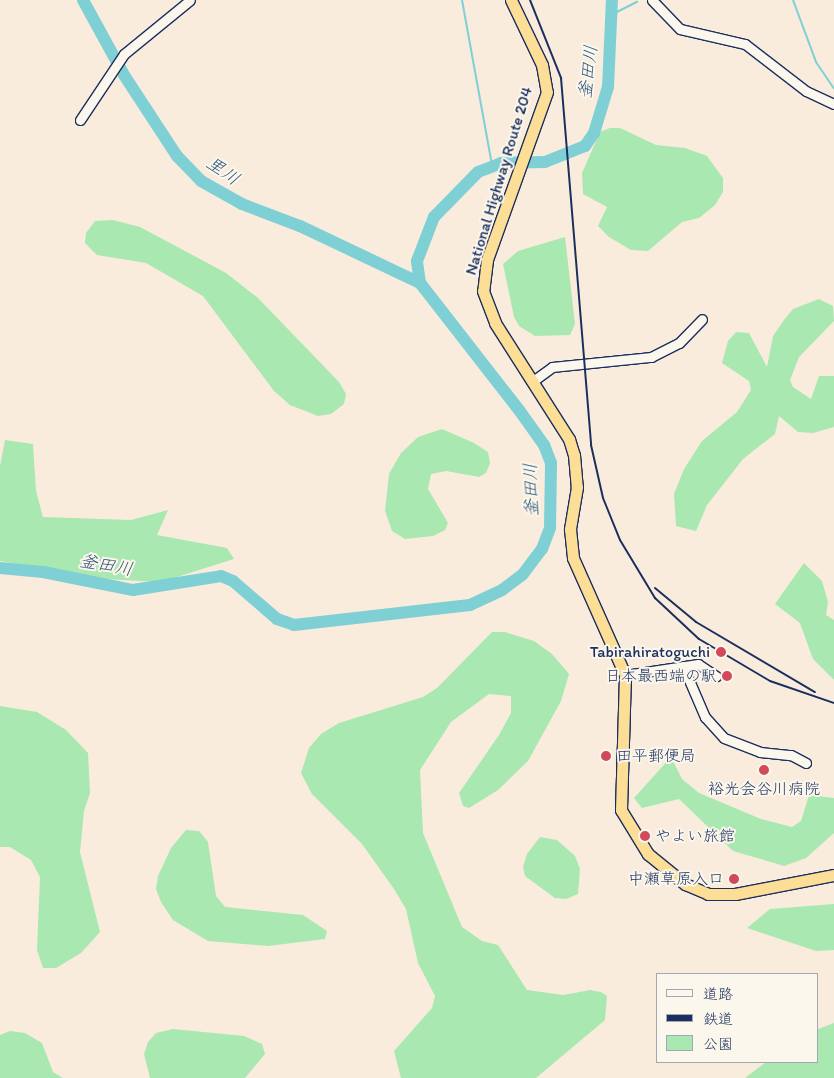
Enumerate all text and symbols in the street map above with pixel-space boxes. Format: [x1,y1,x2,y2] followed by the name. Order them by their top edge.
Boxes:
[574,44,602,100] water label: 釜田川
[461,85,537,277] street label: National Highway Route 204
[202,152,244,190] water label: 里川
[519,463,543,517] water label: 釜田川
[78,550,134,580] water label: 釜田川
[590,642,710,662] place label: Tabirahiratoguchi
[714,645,728,659] marker: Tabirahiratoguchi
[605,666,717,686] place label: 日本最西端の駅
[721,670,733,682] marker: 日本最西端の駅
[616,746,696,766] place label: 田平郵便局
[600,750,612,762] marker: 田平郵便局
[757,763,771,777] marker: 裕光会谷川病院
[708,779,820,799] place label: 裕光会谷川病院
[655,826,735,846] place label: やよい旅館
[639,830,651,842] marker: やよい旅館
[628,869,724,889] place label: 中瀬草原入口
[728,873,740,885] marker: 中瀬草原入口
[656,973,819,1063] legend
[703,985,733,1003] text: 道路
[703,1010,733,1028] text: 鉄道
[703,1035,733,1053] text: 公園

